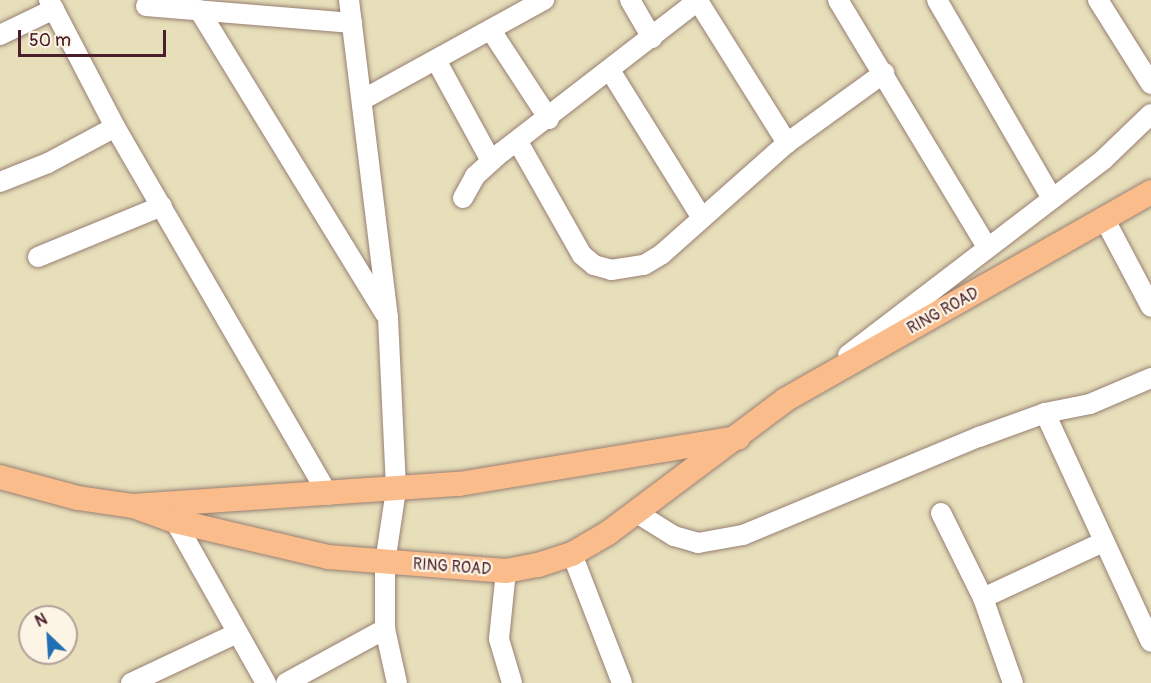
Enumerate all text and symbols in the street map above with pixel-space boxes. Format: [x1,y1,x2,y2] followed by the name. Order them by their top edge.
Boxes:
[21,18,170,56] scale bar
[29,29,71,52] text: 50 m
[904,284,982,338] street label: RING ROAD
[412,555,492,579] street label: RING ROAD
[18,605,78,665] north arrow
[32,609,50,632] text: N

